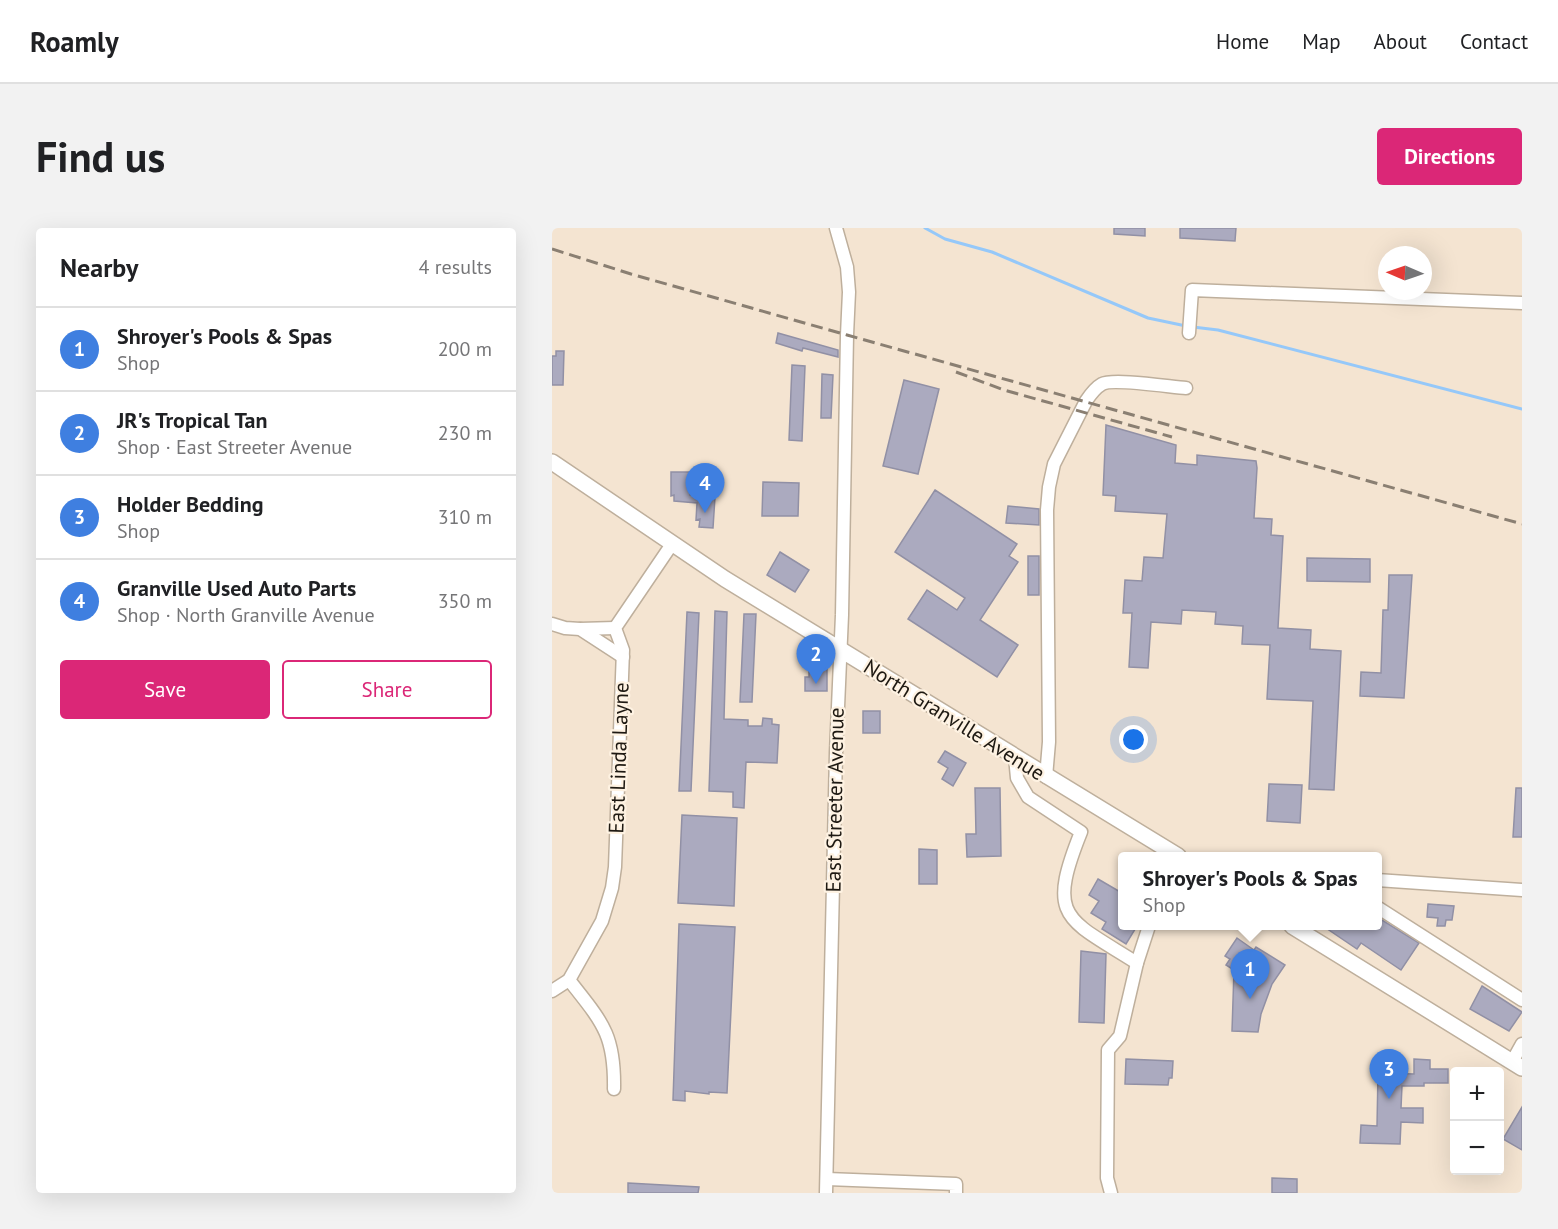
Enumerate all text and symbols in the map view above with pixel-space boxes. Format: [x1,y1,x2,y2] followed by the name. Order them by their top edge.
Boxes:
[30,23,119,60] text: Roamly
[1216,28,1269,55] text: Home
[1302,28,1341,55] text: Map
[1374,28,1427,55] text: About
[1460,28,1528,55] text: Contact
[1377,128,1522,185] button: Directions
[36,129,165,184] text: Find us
[1378,246,1432,300] north arrow
[60,251,138,284] text: Nearby
[419,254,492,280] text: 4 results
[117,322,332,350] text: Shroyer's Pools & Spas
[74,336,85,362] text: 1
[438,336,492,362] text: 200 m
[117,350,160,376] text: Shop
[117,406,267,434] text: JR's Tropical Tan
[74,420,85,446] text: 2
[438,420,492,446] text: 230 m
[117,434,352,460] text: Shop · East Streeter Avenue
[686,464,724,513] pin: 4
[117,490,264,518] text: Holder Bedding
[74,504,85,530] text: 3
[438,504,492,530] text: 310 m
[117,518,160,544] text: Shop
[117,574,356,602] text: Granville Used Auto Parts
[74,588,85,614] text: 4
[438,588,492,614] text: 350 m
[117,602,375,628] text: Shop · North Granville Avenue
[796,634,836,684] pin: 2
[859,653,1050,786] street label: North Granville Avenue
[60,660,270,719] button: Save
[282,660,492,719] button: Share
[602,682,635,834] street label: East Linda Layne
[819,707,850,893] street label: East Streeter Avenue
[1119,725,1148,754] your location
[1118,852,1382,930] popup
[1143,864,1357,892] text: Shroyer's Pools & Spas
[1143,892,1186,918] text: Shop
[1230,950,1270,999] pin: 1
[1370,1050,1408,1099] pin: 3
[1450,1067,1504,1175] map controls
[1450,1067,1504,1121] button: +
[1450,1121,1504,1175] button: −

